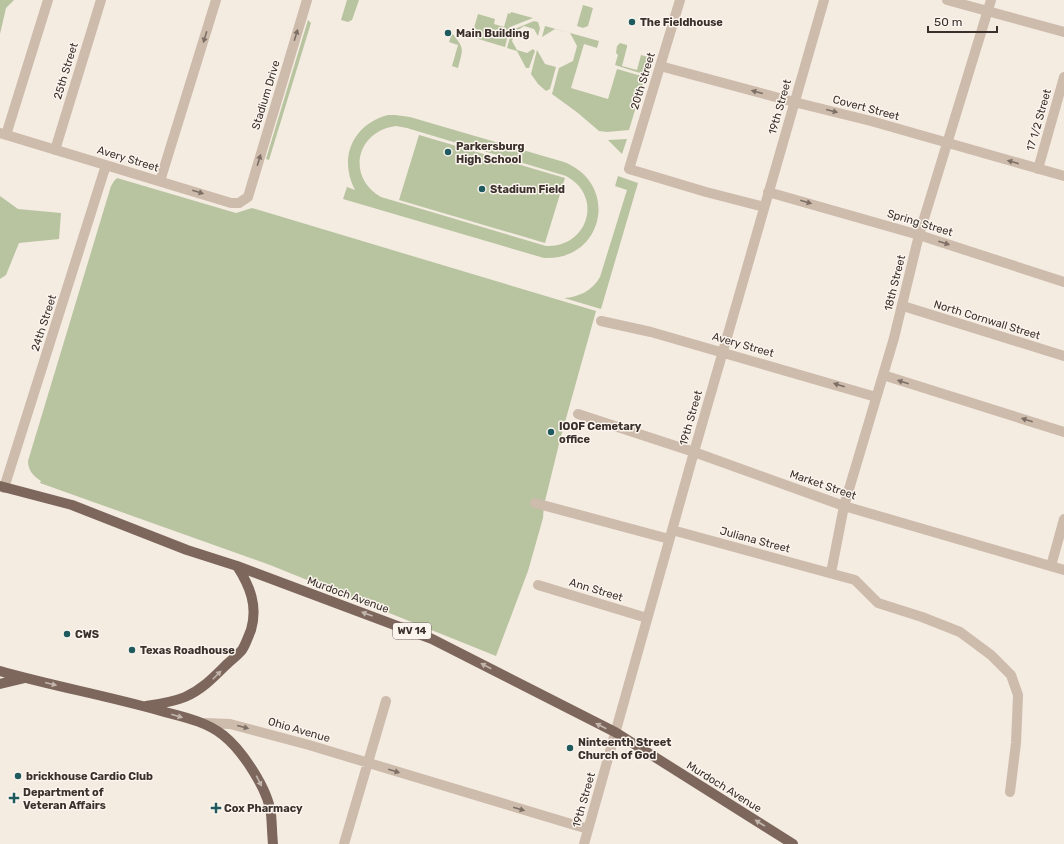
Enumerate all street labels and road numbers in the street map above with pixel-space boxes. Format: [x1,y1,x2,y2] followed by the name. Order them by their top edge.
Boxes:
[51,40,81,101] street label: 25th Street
[628,50,658,111] street label: 20th Street
[249,59,283,131] street label: Stadium Drive
[766,77,794,136] street label: 19th Street
[1024,87,1054,152] street label: 17 1/2 Street
[831,93,901,123] street label: Covert Street
[96,143,161,175] street label: Avery Street
[886,207,955,239] street label: Spring Street
[882,253,908,312] street label: 18th Street
[29,292,59,353] street label: 24th Street
[932,298,1043,343] street label: North Cornwall Street
[711,330,776,360] street label: Avery Street
[677,388,705,447] street label: 19th Street
[788,468,859,503] street label: Market Street
[718,524,792,556] street label: Juliana Street
[305,574,391,616] street label: Murdoch Avenue
[568,576,625,604] street label: Ann Street
[393,623,431,639] road number: WV 14
[266,715,332,745] street label: Ohio Avenue
[684,759,764,815] street label: Murdoch Avenue
[570,770,598,829] street label: 19th Street

